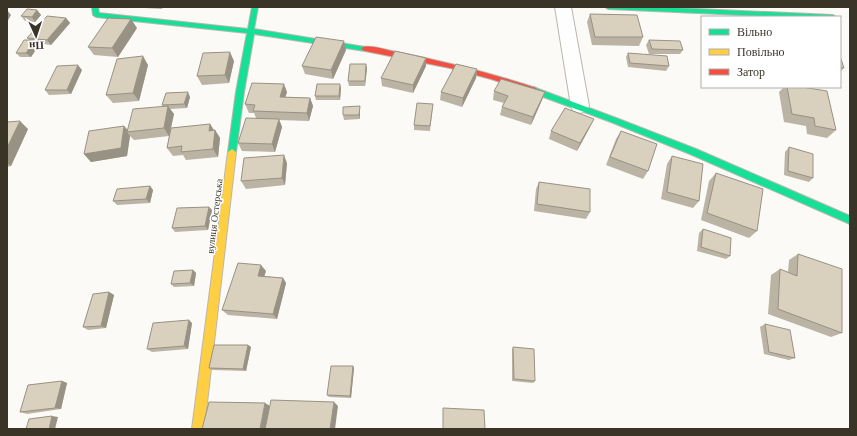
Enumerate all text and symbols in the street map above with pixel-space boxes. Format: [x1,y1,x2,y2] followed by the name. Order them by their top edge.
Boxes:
[16,16,56,56] north arrow
[701,16,841,88] legend
[737,25,772,39] text: Вільно
[28,40,44,52] text: Пн
[737,45,785,59] text: Повільно
[737,65,765,79] text: Затор
[204,177,225,254] street label: вулиця Остерська

